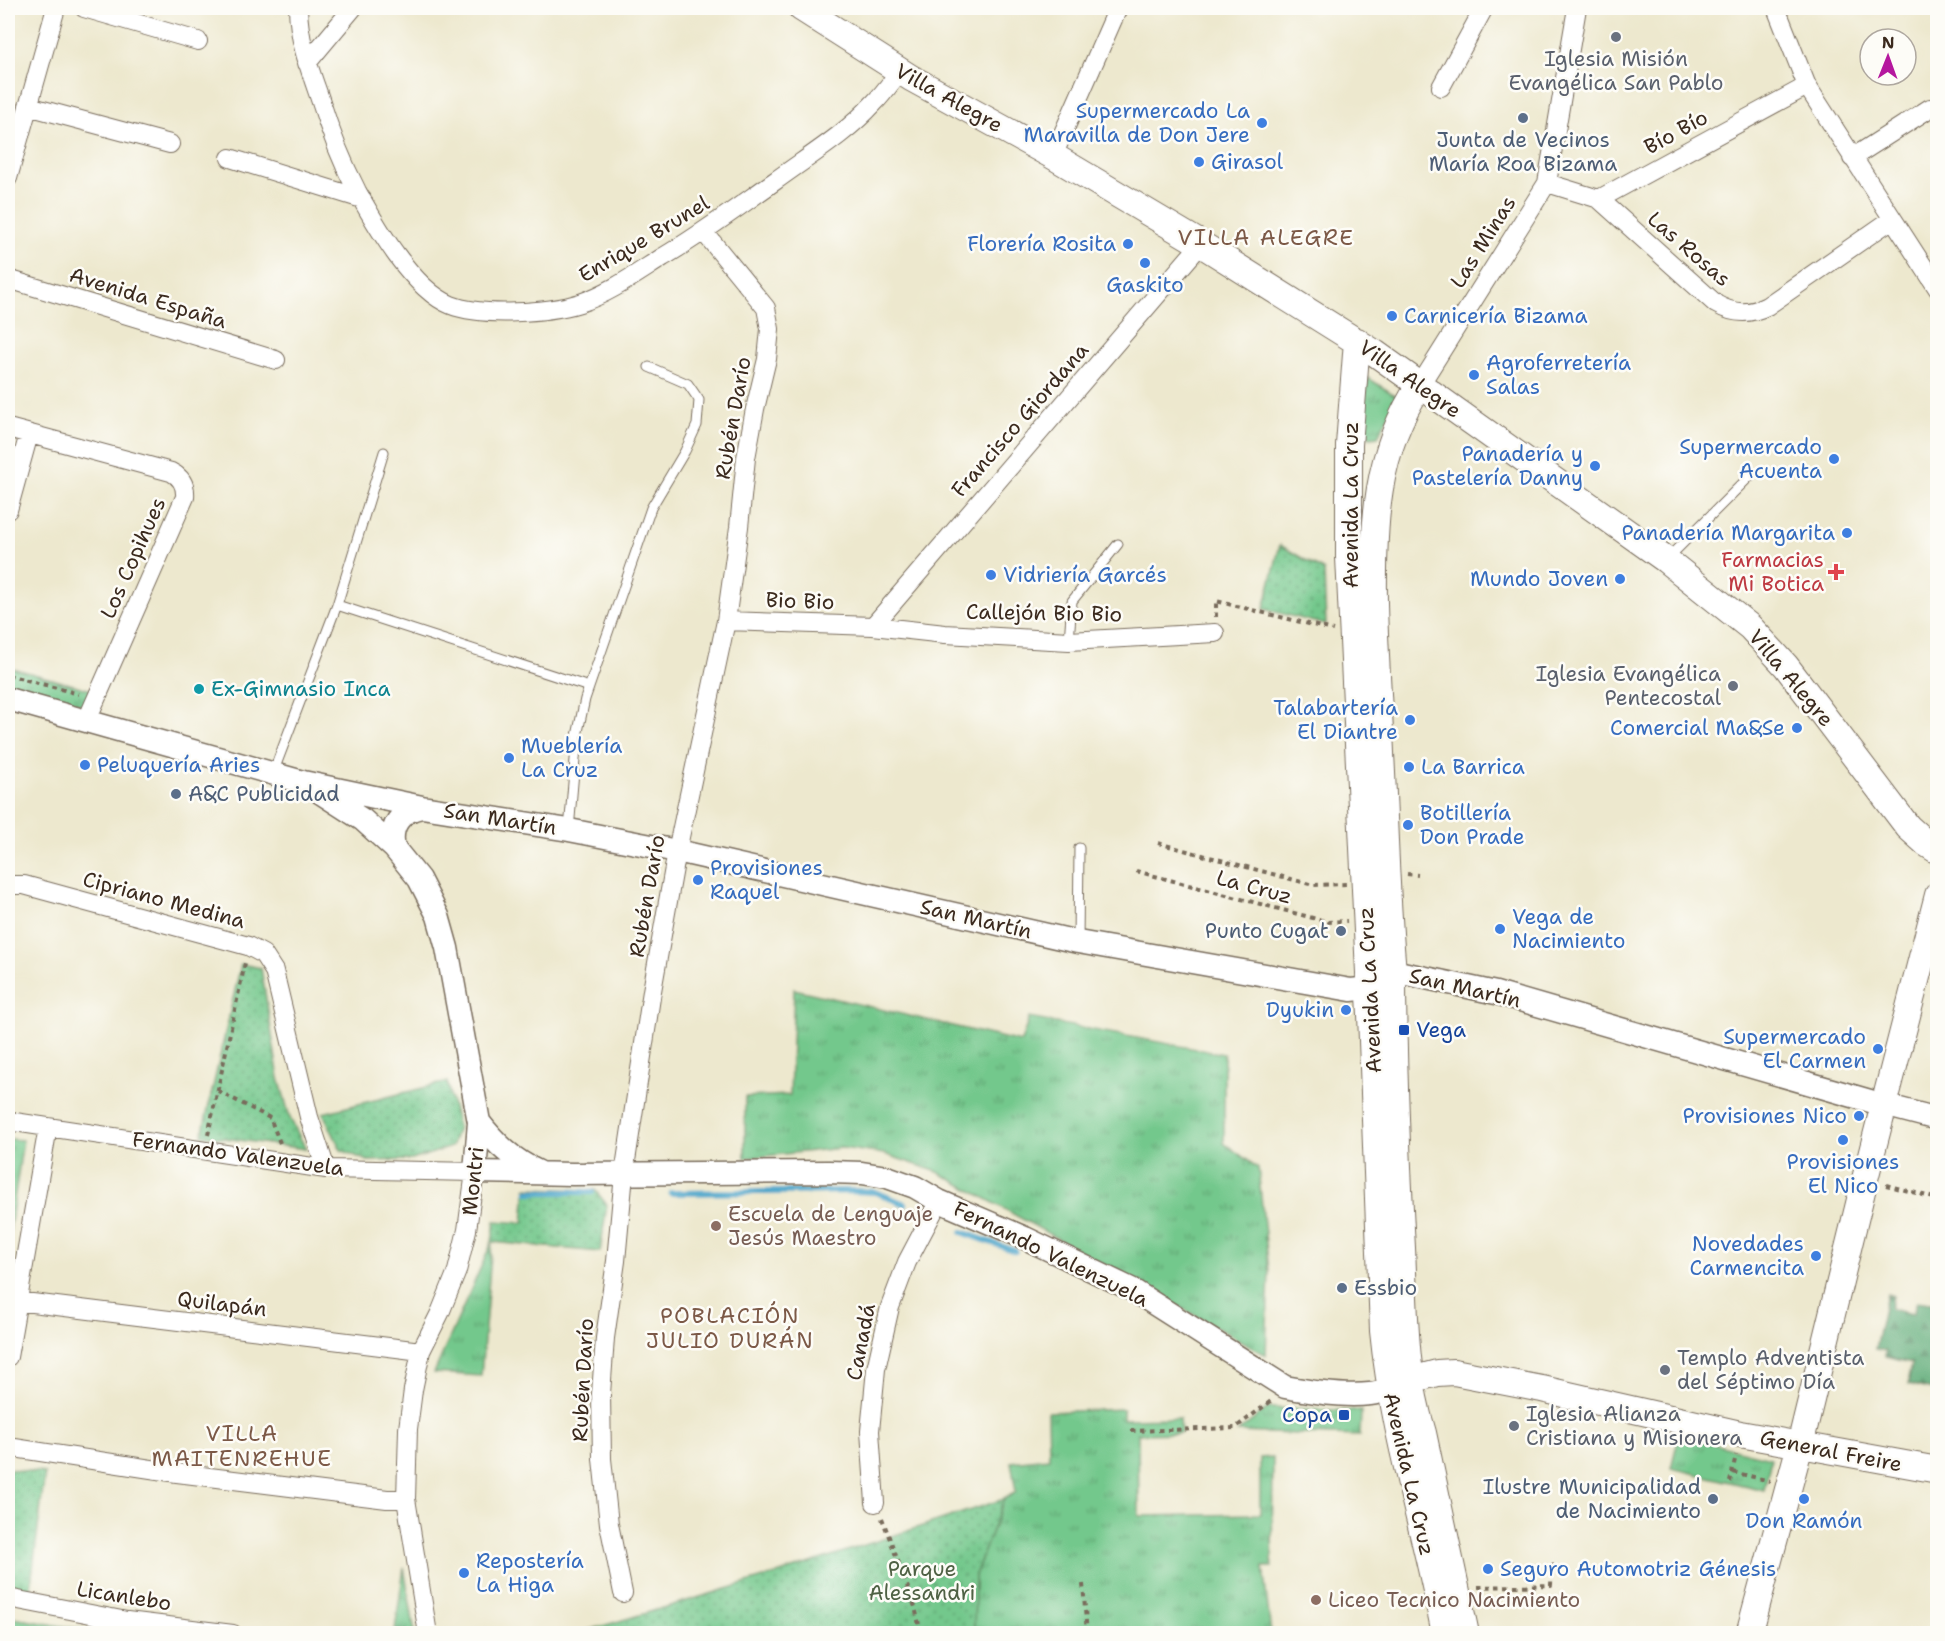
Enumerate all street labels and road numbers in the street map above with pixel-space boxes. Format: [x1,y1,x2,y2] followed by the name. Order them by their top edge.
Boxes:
[890,57,1008,139] street label: Villa Alegre
[1639,103,1713,161] street label: Bío Bío
[573,189,715,289] street label: Enrique Brunel
[1444,191,1522,293] street label: Las Minas
[1641,205,1737,293] street label: Las Rosas
[66,261,230,335] street label: Avenida España
[1353,333,1467,425] street label: Villa Alegre
[945,337,1095,503] street label: Francisco Giordana
[708,355,758,481] street label: Rubén Darío
[1337,422,1365,588] street label: Avenida La Cruz
[94,493,172,623] street label: Los Copihues
[765,586,835,616] street label: Bio Bio
[966,598,1122,628] street label: Callejón Bio Bio
[1742,623,1840,733] street label: Villa Alegre
[442,796,559,842] street label: San Martín
[622,833,672,959] street label: Rubén Darío
[1213,863,1295,911] street label: La Cruz
[80,865,248,935] street label: Cipriano Medina
[917,893,1035,945] street label: San Martín
[1352,906,1388,1074] street label: Avenida La Cruz
[1406,962,1524,1014] street label: San Martín
[130,1125,346,1183] street label: Fernando Valenzuela
[455,1145,491,1217] street label: Montri
[949,1195,1153,1313] street label: Fernando Valenzuela
[176,1285,269,1323] street label: Quilapán
[840,1301,882,1383] street label: Canadá
[566,1317,600,1443] street label: Rubén Darío
[1377,1390,1441,1558] street label: Avenida La Cruz
[1758,1424,1904,1478] street label: General Freire
[75,1575,173,1617] street label: Licanlebo

